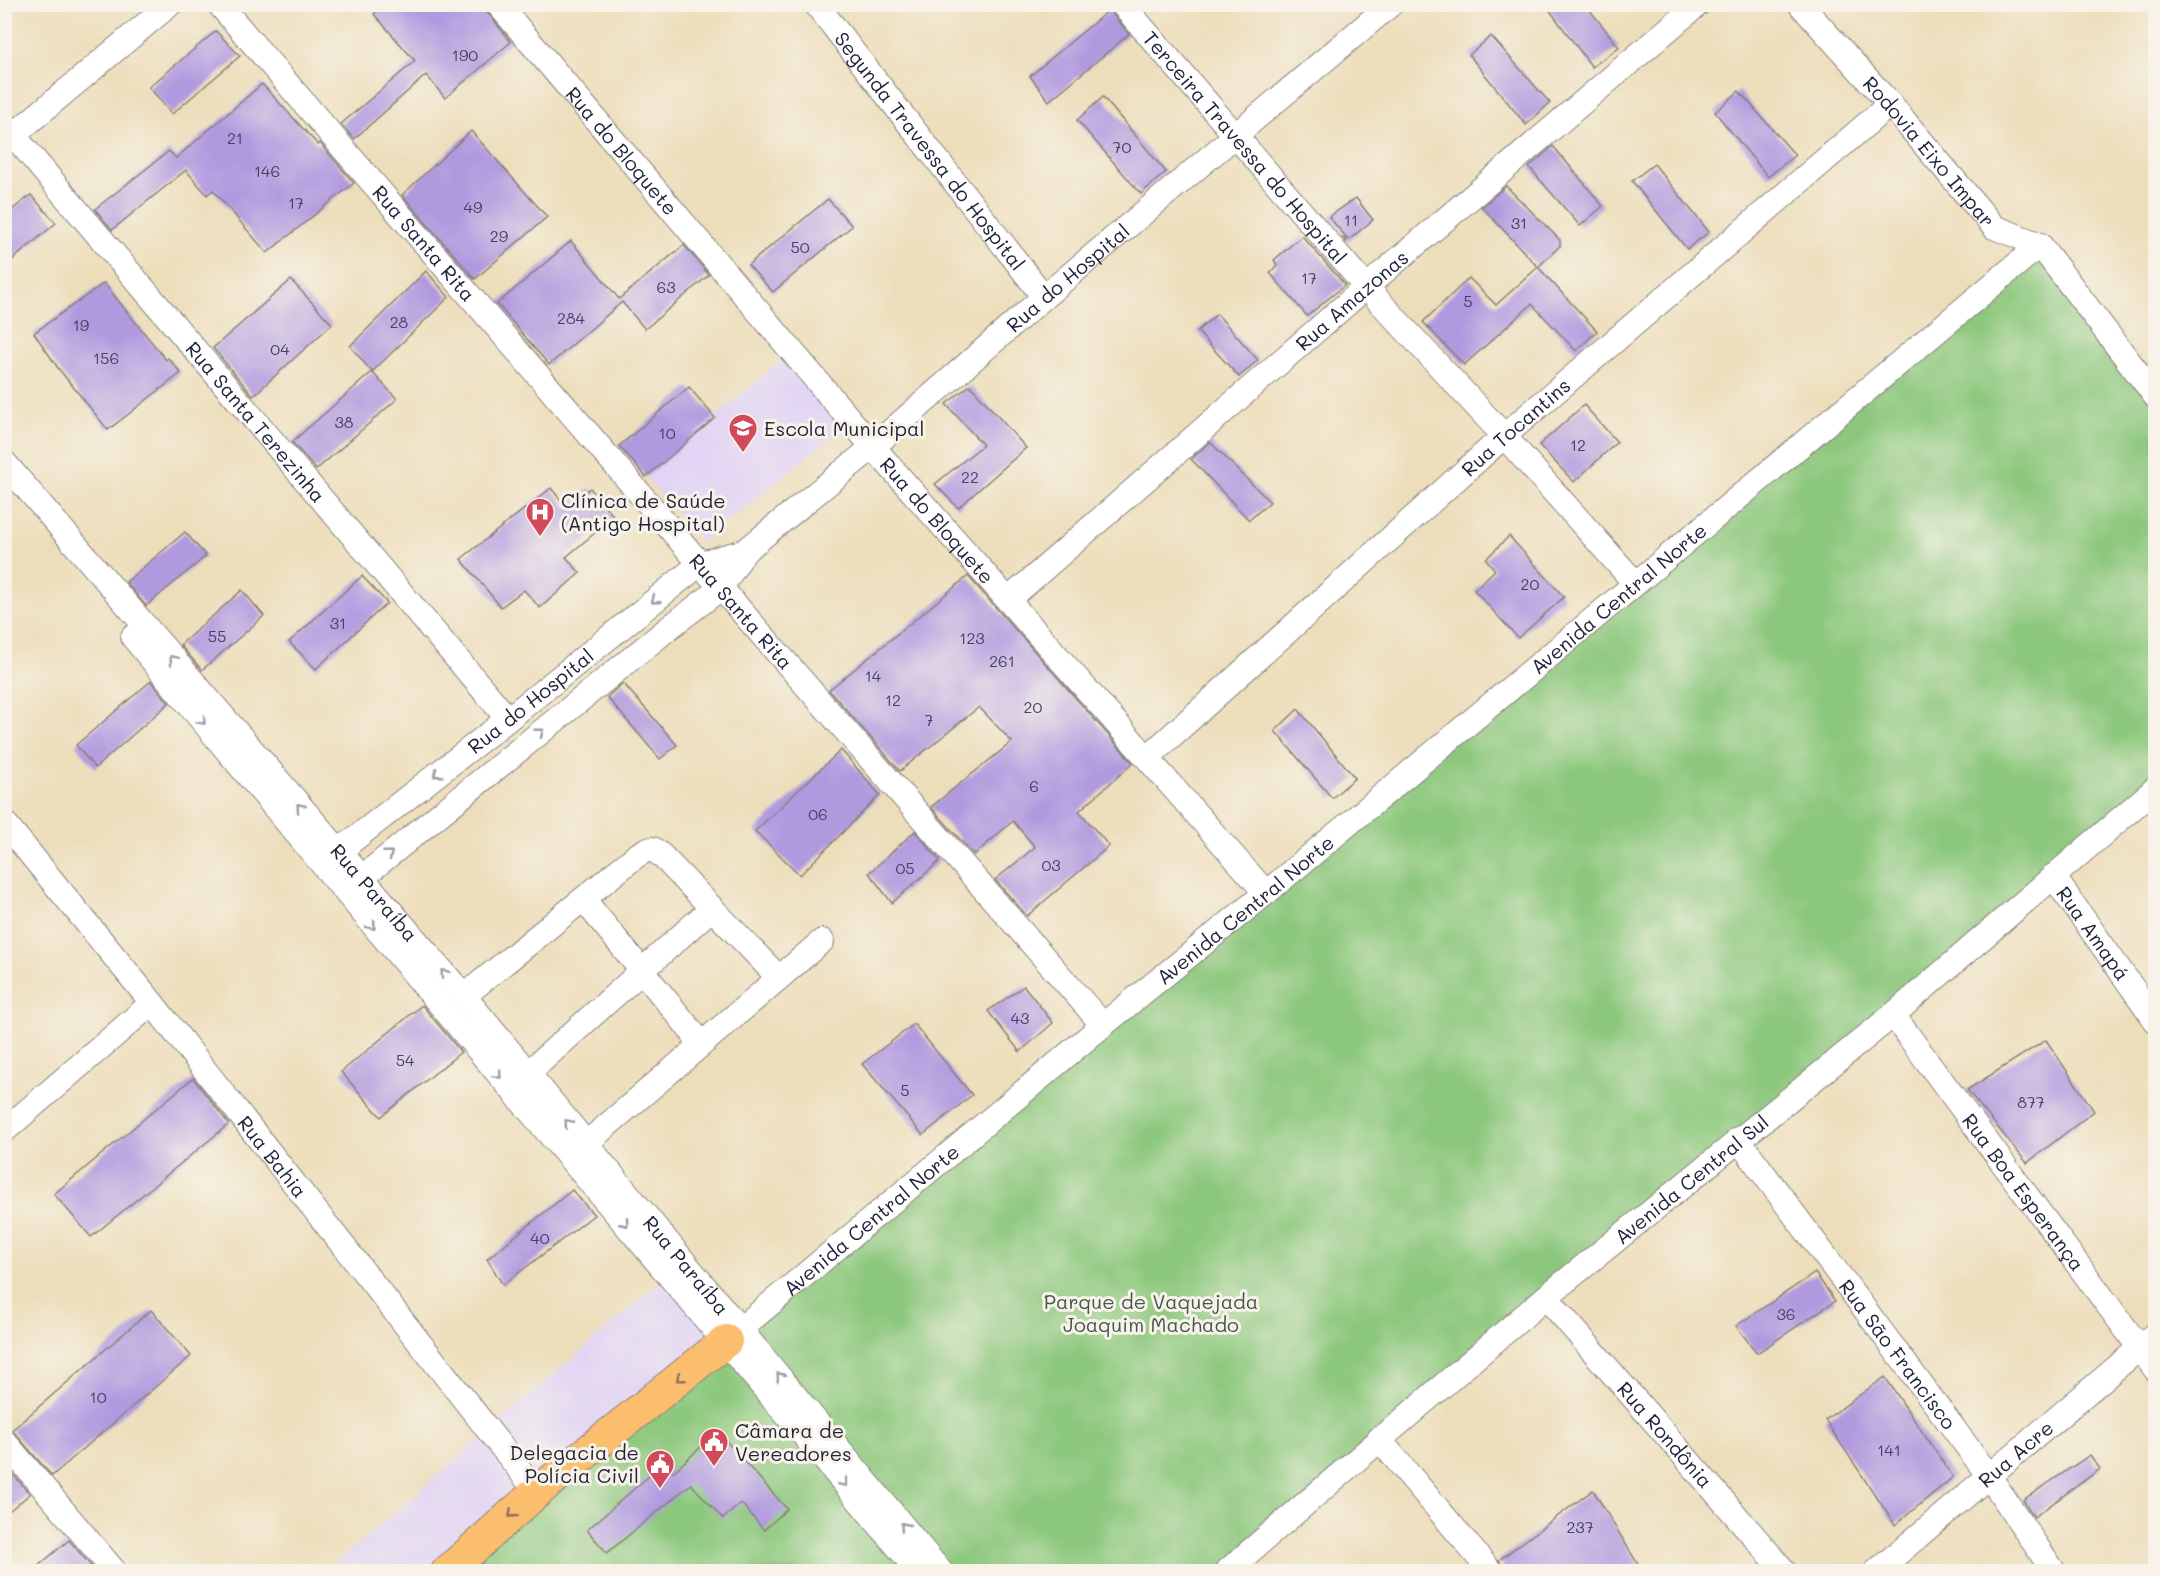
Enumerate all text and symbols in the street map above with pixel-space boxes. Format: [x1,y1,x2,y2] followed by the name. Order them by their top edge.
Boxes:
[1138,25,1353,269] street label: Terceira Travessa do Hospital
[829,26,1031,275] street label: Segunda Travessa do Hospital
[452,44,478,65] house number: 190
[1858,70,2001,232] street label: Rodovia Eixo Impar
[560,81,684,220] street label: Rua do Bloquete
[227,127,243,148] house number: 21
[1113,136,1132,157] house number: 70
[254,160,280,181] house number: 146
[367,179,482,306] street label: Rua Santa Rita
[288,192,304,213] house number: 17
[464,196,482,217] house number: 49
[1344,209,1358,230] house number: 11
[1511,212,1527,233] house number: 31
[1000,218,1135,337] street label: Rua do Hospital
[490,225,508,246] house number: 29
[790,236,810,257] house number: 50
[1290,244,1413,356] street label: Rua Amazonas
[1301,267,1317,288] house number: 17
[656,276,676,297] house number: 63
[1463,290,1473,311] house number: 5
[557,307,586,328] house number: 284
[390,311,409,332] house number: 28
[73,314,89,335] house number: 19
[180,336,332,508] street label: Rua Santa Terezinha
[270,338,290,359] house number: 04
[93,347,119,368] house number: 156
[1455,372,1575,482] street label: Rua Tocantins
[334,411,354,432] house number: 38
[727,412,759,454] school or university icon: Escola Municipal
[764,415,924,441] place label: Escola Municipal
[658,422,676,443] house number: 10
[1570,434,1586,455] house number: 12
[875,451,1000,589] street label: Rua do Bloquete
[961,466,979,487] house number: 22
[561,487,726,536] place label: Clínica de Saúde (Antigo Hospital)
[524,496,556,538] hospital icon: Clínica de Saúde (Antigo Hospital)
[1525,517,1712,679] street label: Avenida Central Norte
[684,548,799,675] street label: Rua Santa Rita
[1521,573,1540,594] house number: 20
[651,593,662,604] one-way arrow
[330,612,346,633] house number: 31
[208,625,226,646] house number: 55
[959,627,985,648] house number: 123
[462,642,599,759] street label: Rua do Hospital
[989,650,1015,671] house number: 261
[169,655,180,666] one-way arrow
[865,665,882,686] house number: 14
[885,689,901,710] house number: 12
[1024,696,1043,717] house number: 20
[925,709,934,730] house number: 7
[195,714,206,725] one-way arrow
[534,728,545,739] one-way arrow
[433,767,444,778] one-way arrow
[1029,775,1039,796] house number: 6
[296,803,307,814] one-way arrow
[808,803,828,824] house number: 06
[1151,829,1339,990] street label: Avenida Central Norte
[325,838,424,947] street label: Rua Paraíba
[382,851,393,862] one-way arrow
[1041,854,1061,875] house number: 03
[895,857,915,878] house number: 05
[2051,881,2136,985] street label: Rua Amapá
[365,919,376,930] one-way arrow
[440,969,451,980] one-way arrow
[1011,1007,1029,1028] house number: 43
[396,1049,415,1070] house number: 54
[491,1068,502,1079] one-way arrow
[900,1079,910,1100] house number: 5
[2017,1091,2045,1112] house number: 877
[1957,1108,2091,1276] street label: Rua Boa Esperança
[1609,1109,1774,1249] street label: Avenida Central Sul
[232,1110,313,1203] street label: Rua Bahia
[565,1119,576,1130] one-way arrow
[777,1138,964,1301] street label: Avenida Central Norte
[638,1210,735,1320] street label: Rua Paraíba
[618,1216,629,1227] one-way arrow
[530,1227,550,1248] house number: 40
[1834,1274,1963,1434] street label: Rua São Francisco
[1044,1288,1258,1337] park label: Parque de Vaquejada Joaquim Machado
[1776,1303,1796,1324] house number: 36
[676,1371,687,1382] one-way arrow
[776,1372,787,1383] one-way arrow
[1612,1376,1719,1493] street label: Rua Rondônia
[89,1386,107,1407] house number: 10
[1972,1414,2058,1493] street label: Rua Acre
[735,1417,852,1466] place label: Câmara de Vereadores
[698,1426,730,1468] public building icon: Câmara de Vereadores
[510,1439,639,1488] place label: Delegacia de Polícia Civil
[1877,1439,1901,1460] house number: 141
[644,1448,676,1490] public building icon: Delegacia de Polícia Civil
[837,1476,848,1487] one-way arrow
[508,1507,519,1518] one-way arrow
[1566,1516,1594,1537] house number: 237
[900,1522,911,1533] one-way arrow

